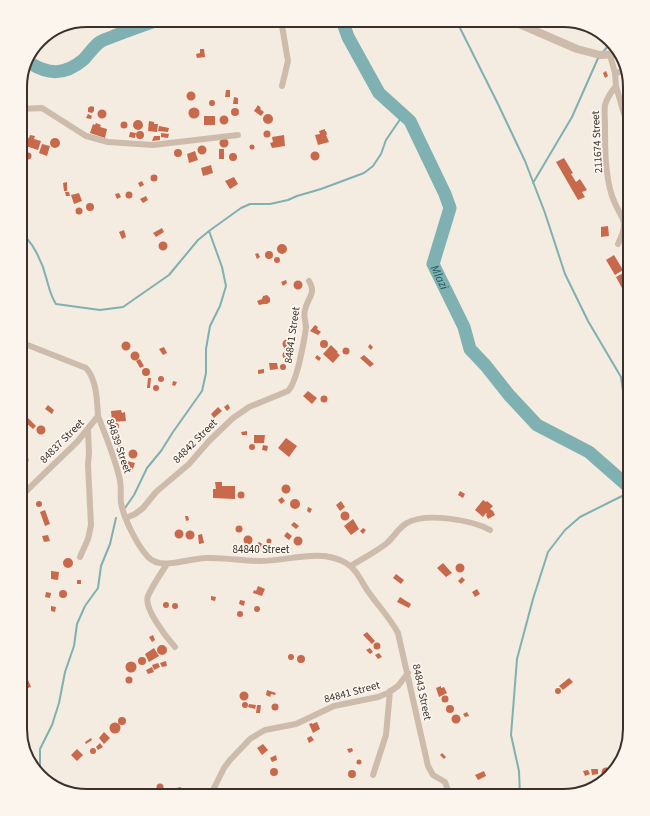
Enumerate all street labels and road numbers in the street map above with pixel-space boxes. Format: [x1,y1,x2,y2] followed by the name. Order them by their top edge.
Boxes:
[588,110,606,174] street label: 211674 Street
[281,305,303,364] street label: 84841 Street
[37,415,88,466] street label: 84837 Street
[170,415,221,466] street label: 84842 Street
[103,417,135,476] street label: 84839 Street
[232,542,290,557] street label: 84840 Street
[409,663,435,722] street label: 84843 Street
[322,677,382,707] street label: 84841 Street

